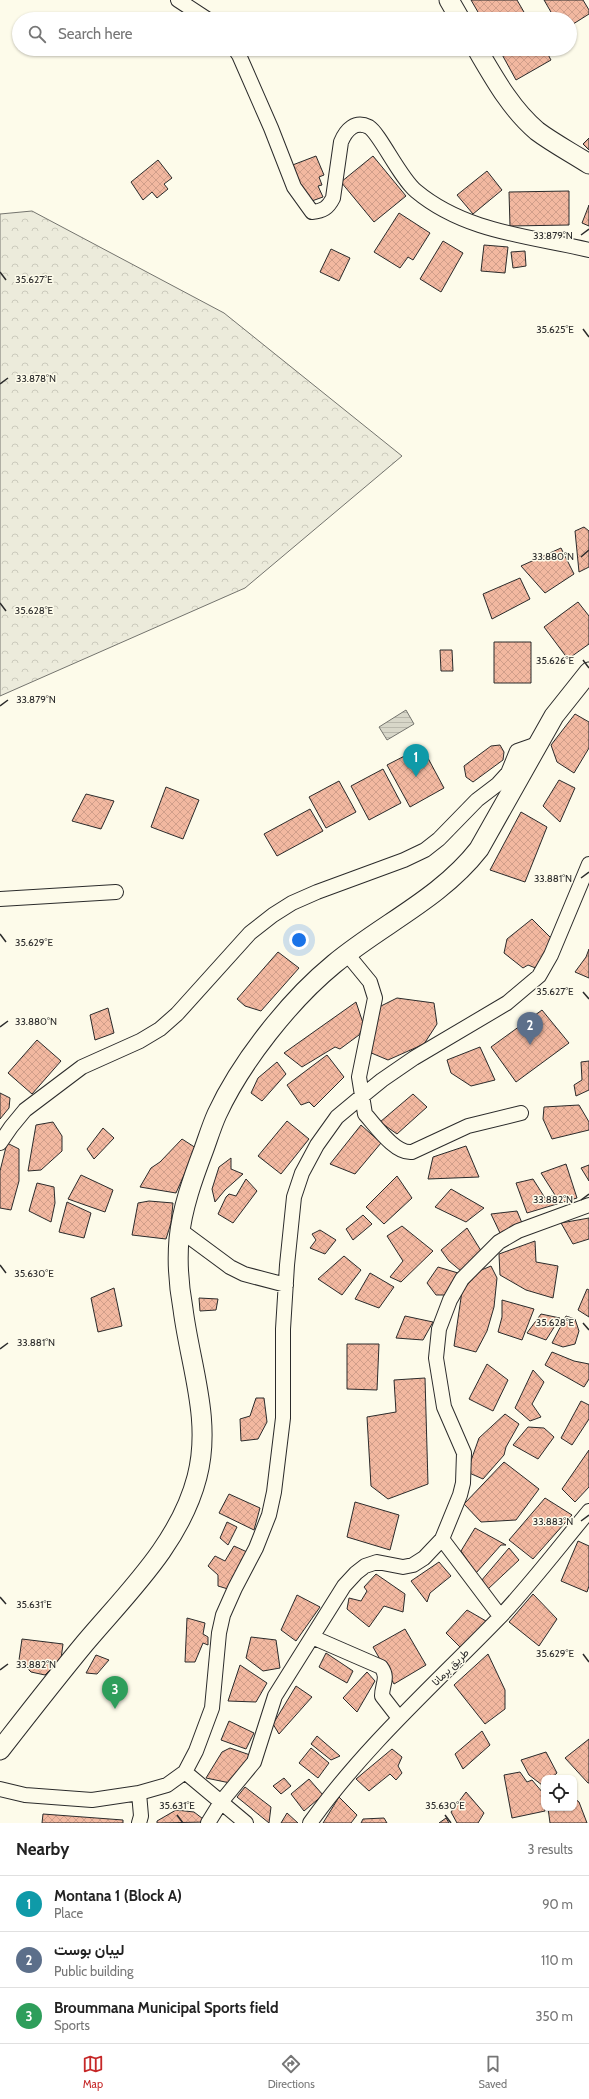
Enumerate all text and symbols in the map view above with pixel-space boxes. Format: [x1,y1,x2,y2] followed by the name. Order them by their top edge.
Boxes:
[12,12,577,56] search box
[26,23,48,45] icon: search
[58,25,133,43] text: Search here
[533,229,573,242] text: 33.879°N
[15,273,53,286] text: 35.627°E
[536,323,574,336] text: 35.625°E
[16,372,56,385] text: 33.878°N
[532,550,574,563] text: 33.880°N
[15,604,54,617] text: 35.628°E
[536,654,574,667] text: 35.626°E
[16,693,56,706] text: 33.879°N
[403,744,429,777] pin: 1
[534,872,572,885] text: 33.881°N
[289,930,309,950] your location
[15,936,53,949] text: 35.629°E
[536,985,574,998] text: 35.627°E
[517,1012,543,1045] pin: 2
[15,1015,57,1028] text: 33.880°N
[533,1193,573,1206] text: 33.882°N
[14,1267,54,1280] text: 35.630°E
[536,1316,575,1329] text: 35.628°E
[17,1336,55,1349] text: 33.881°N
[533,1515,573,1528] text: 33.883°N
[16,1598,52,1611] text: 35.631°E
[428,1645,472,1689] street label: طريق برمانا
[536,1647,574,1660] text: 35.629°E
[16,1658,56,1671] text: 33.882°N
[102,1676,128,1709] pin: 3
[541,1775,577,1811] map controls
[541,1775,577,1811] button: locate
[159,1799,195,1812] text: 35.631°E
[425,1799,465,1812] text: 35.630°E
[16,1839,69,1859] text: Nearby
[527,1841,573,1857] text: 3 results
[54,1887,182,1905] text: Montana 1 (Block A)
[27,1896,31,1912] text: 1
[542,1896,573,1912] text: 90 m
[54,1905,83,1921] text: Place
[54,1941,125,1959] text: ليبان بوست
[26,1952,32,1968] text: 2
[541,1952,573,1968] text: 110 m
[54,1963,134,1979] text: Public building
[54,1999,279,2017] text: Broummana Municipal Sports field
[25,2008,33,2024] text: 3
[536,2008,573,2024] text: 350 m
[54,2017,90,2033] text: Sports
[82,2053,104,2091] tab: Map
[268,2053,315,2091] tab: Directions
[479,2053,507,2091] tab: Saved

